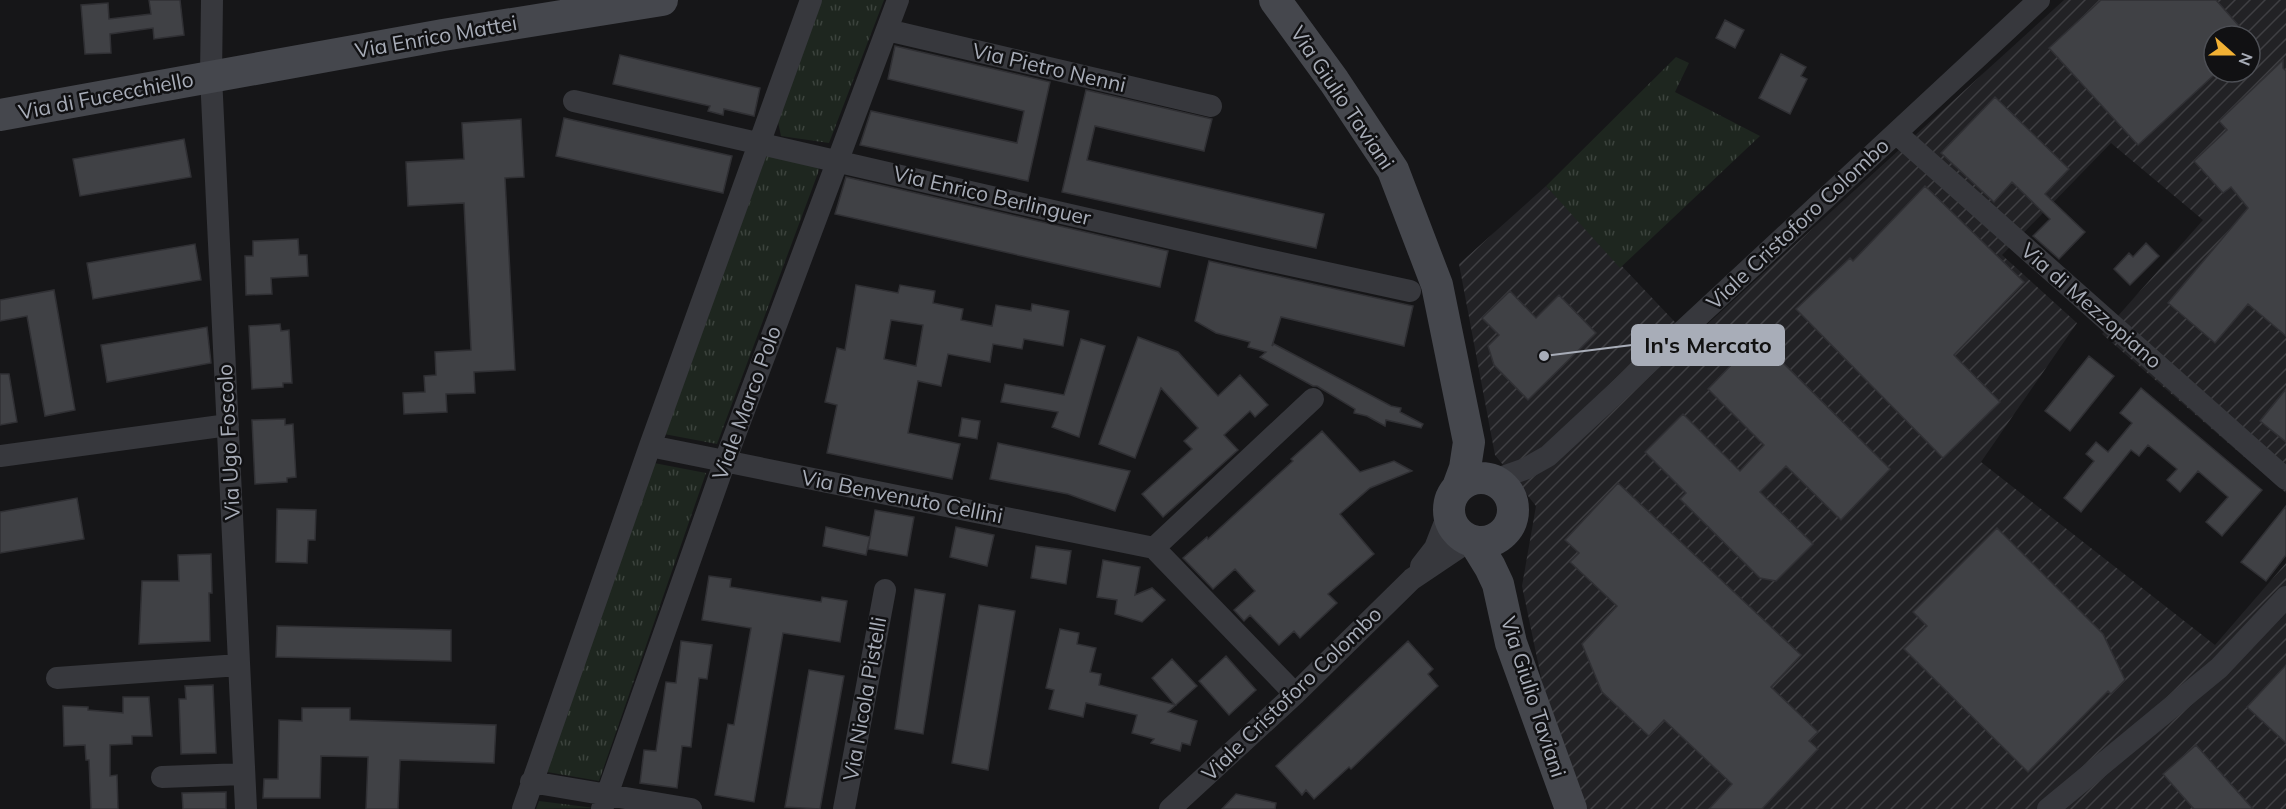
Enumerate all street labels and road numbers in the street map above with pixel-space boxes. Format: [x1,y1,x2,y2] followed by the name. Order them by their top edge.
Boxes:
[353,9,519,63] street label: Via Enrico Mattei
[1285,21,1400,174] street label: Via Giulio Taviani
[970,37,1129,97] street label: Via Pietro Nenni
[16,65,195,125] street label: Via di Fucecchiello
[1701,132,1894,315] street label: Viale Cristoforo Colombo
[891,160,1094,231] street label: Via Enrico Berlinguer
[2016,237,2167,374] street label: Via di Mezzopiano
[706,322,786,483] street label: Viale Marco Polo
[211,363,245,521] street label: Via Ugo Foscolo
[799,464,1005,528] street label: Via Benvenuto Cellini
[1196,601,1387,786] street label: Viale Cristoforo Colombo
[1496,613,1572,780] street label: Via Giulio Taviani
[837,615,891,783] street label: Via Nicola Pistelli

